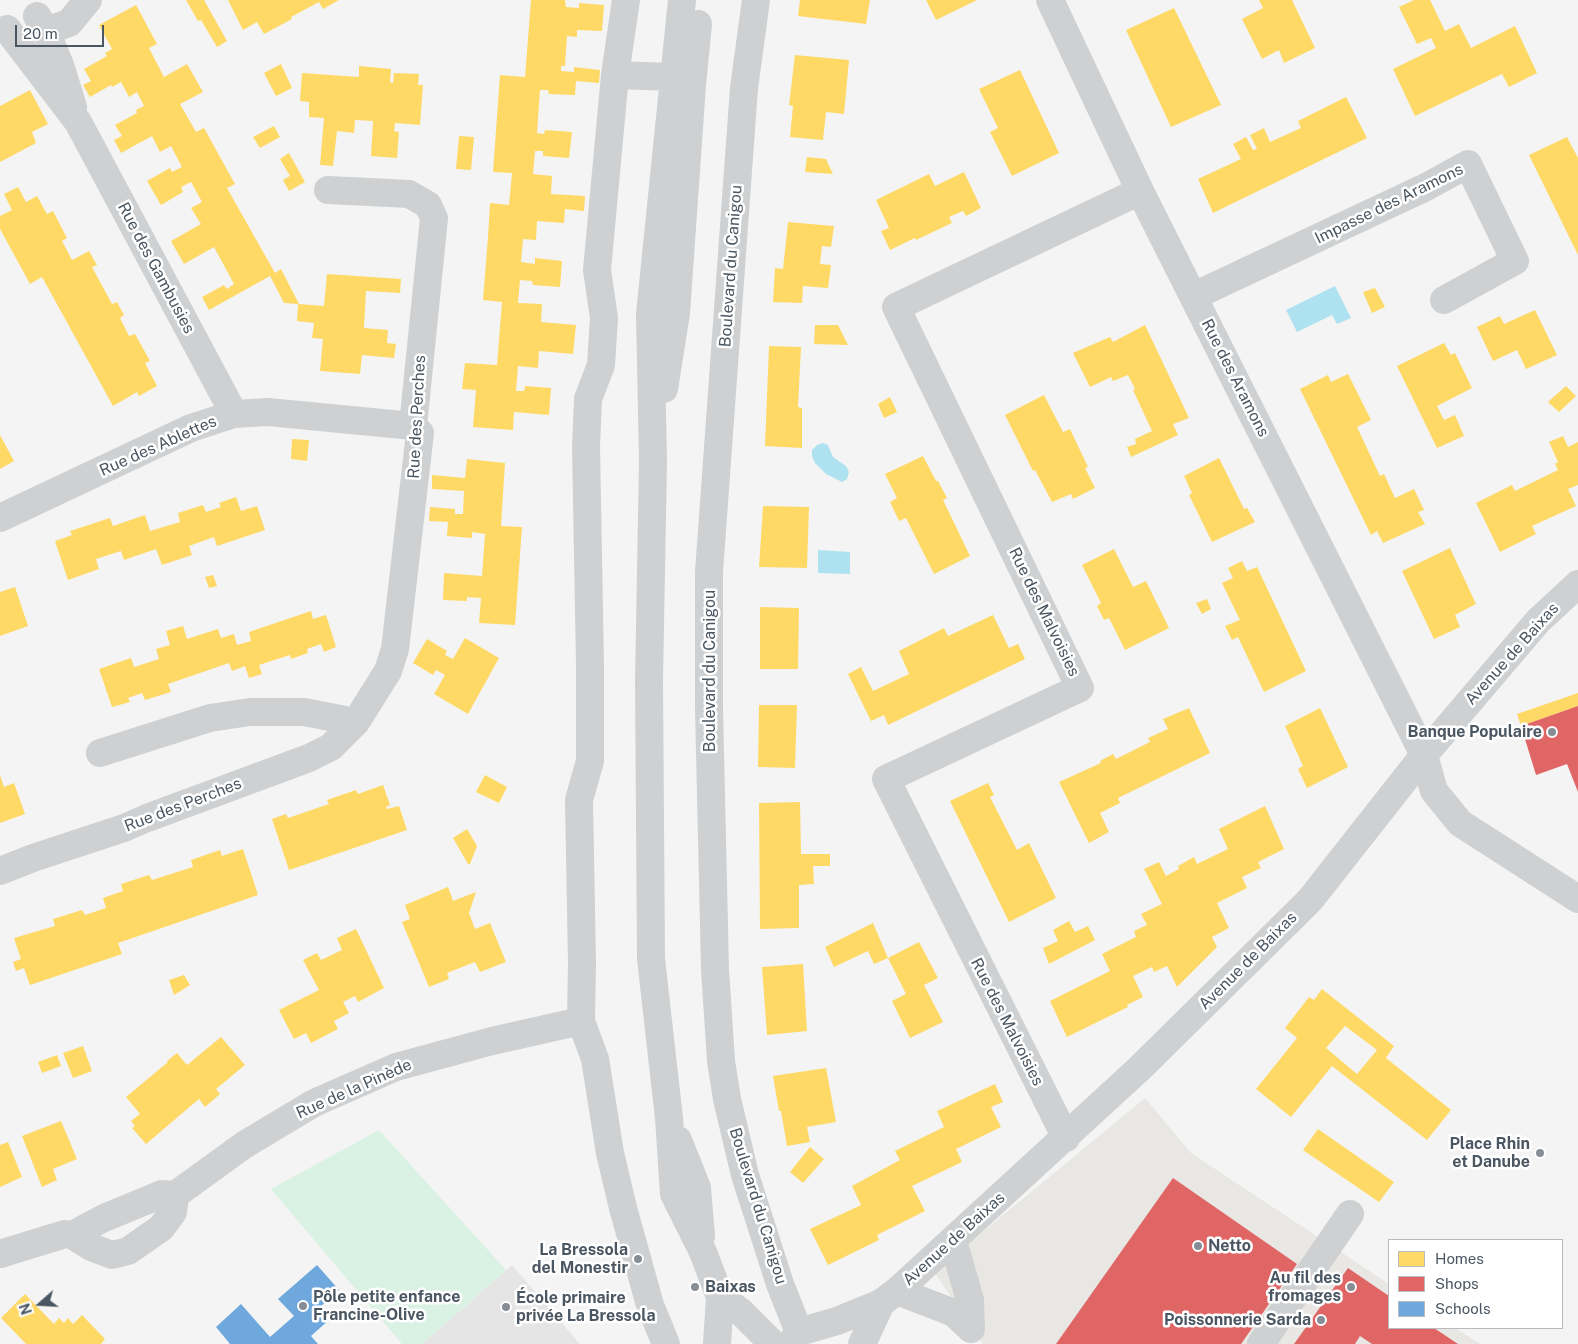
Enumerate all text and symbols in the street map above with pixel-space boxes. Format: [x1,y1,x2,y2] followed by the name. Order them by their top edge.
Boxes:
[18,15,106,47] scale bar
[23,25,58,42] text: 20 m
[1312,160,1466,248] street label: Impasse des Aramons
[716,184,746,348] street label: Boulevard du Canigou
[113,199,199,337] street label: Rue des Gambusies
[1197,316,1273,440] street label: Rue des Aramons
[404,355,430,479] street label: Rue des Perches
[97,412,219,480] street label: Rue des Ablettes
[1004,544,1084,680] street label: Rue des Malvoisies
[700,590,720,752] street label: Boulevard du Canigou
[1461,599,1563,709] street label: Avenue de Baixas
[1407,722,1542,742] place label: Banque Populaire
[1546,726,1558,738] marker: Banque Populaire
[122,774,244,836] street label: Rue des Perches
[1195,908,1301,1014] street label: Avenue de Baixas
[966,955,1048,1089] street label: Rue des Malvoisies
[293,1055,415,1123] street label: Rue de la Pinède
[725,1126,791,1286] street label: Boulevard du Canigou
[1449,1134,1530,1172] place label: Place Rhin et Danube
[1534,1147,1546,1159] marker: Place Rhin et Danube
[899,1188,1009,1290] street label: Avenue de Baixas
[1208,1236,1251,1256] place label: Netto
[1388,1239,1563,1329] legend
[532,1240,628,1278] place label: La Bressola del Monestir
[1192,1240,1204,1252] marker: Netto
[1435,1250,1484,1267] text: Homes
[632,1253,644,1265] marker: La Bressola del Monestir
[1268,1268,1341,1306] place label: Au fil des fromages
[1435,1275,1479,1292] text: Shops
[705,1277,756,1297] place label: Baixas
[15,1279,65,1329] north arrow
[689,1281,701,1293] marker: Baixas
[1345,1281,1357,1293] marker: Au fil des fromages
[313,1287,460,1325] place label: Pôle petite enfance Francine-Olive
[516,1288,655,1326] place label: École primaire privée La Bressola
[297,1300,309,1312] marker: Pôle petite enfance Francine-Olive
[1435,1300,1491,1317] text: Schools
[16,1301,35,1317] text: N
[500,1301,512,1313] marker: École primaire privée La Bressola
[1164,1310,1311,1330] place label: Poissonnerie Sarda
[1315,1314,1327,1326] marker: Poissonnerie Sarda

